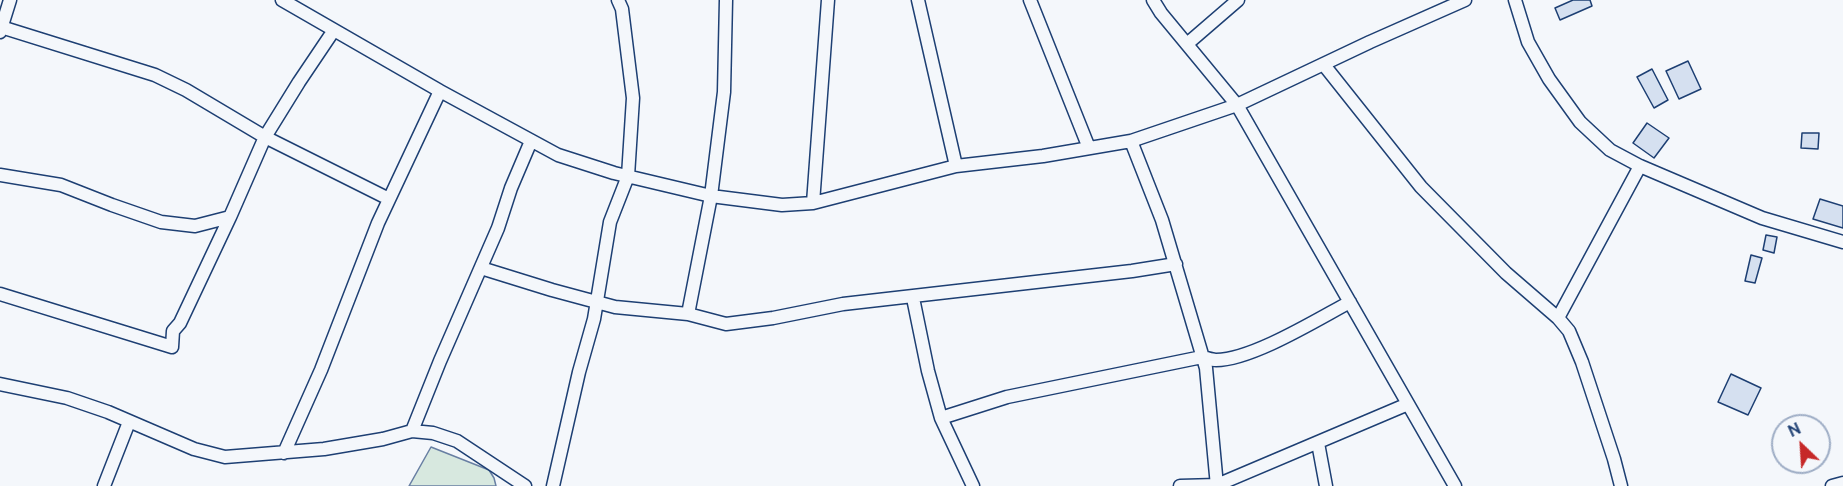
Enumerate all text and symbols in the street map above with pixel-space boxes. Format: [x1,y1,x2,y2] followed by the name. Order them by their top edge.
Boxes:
[1771,414,1831,474] north arrow
[1785,419,1803,440] text: N

